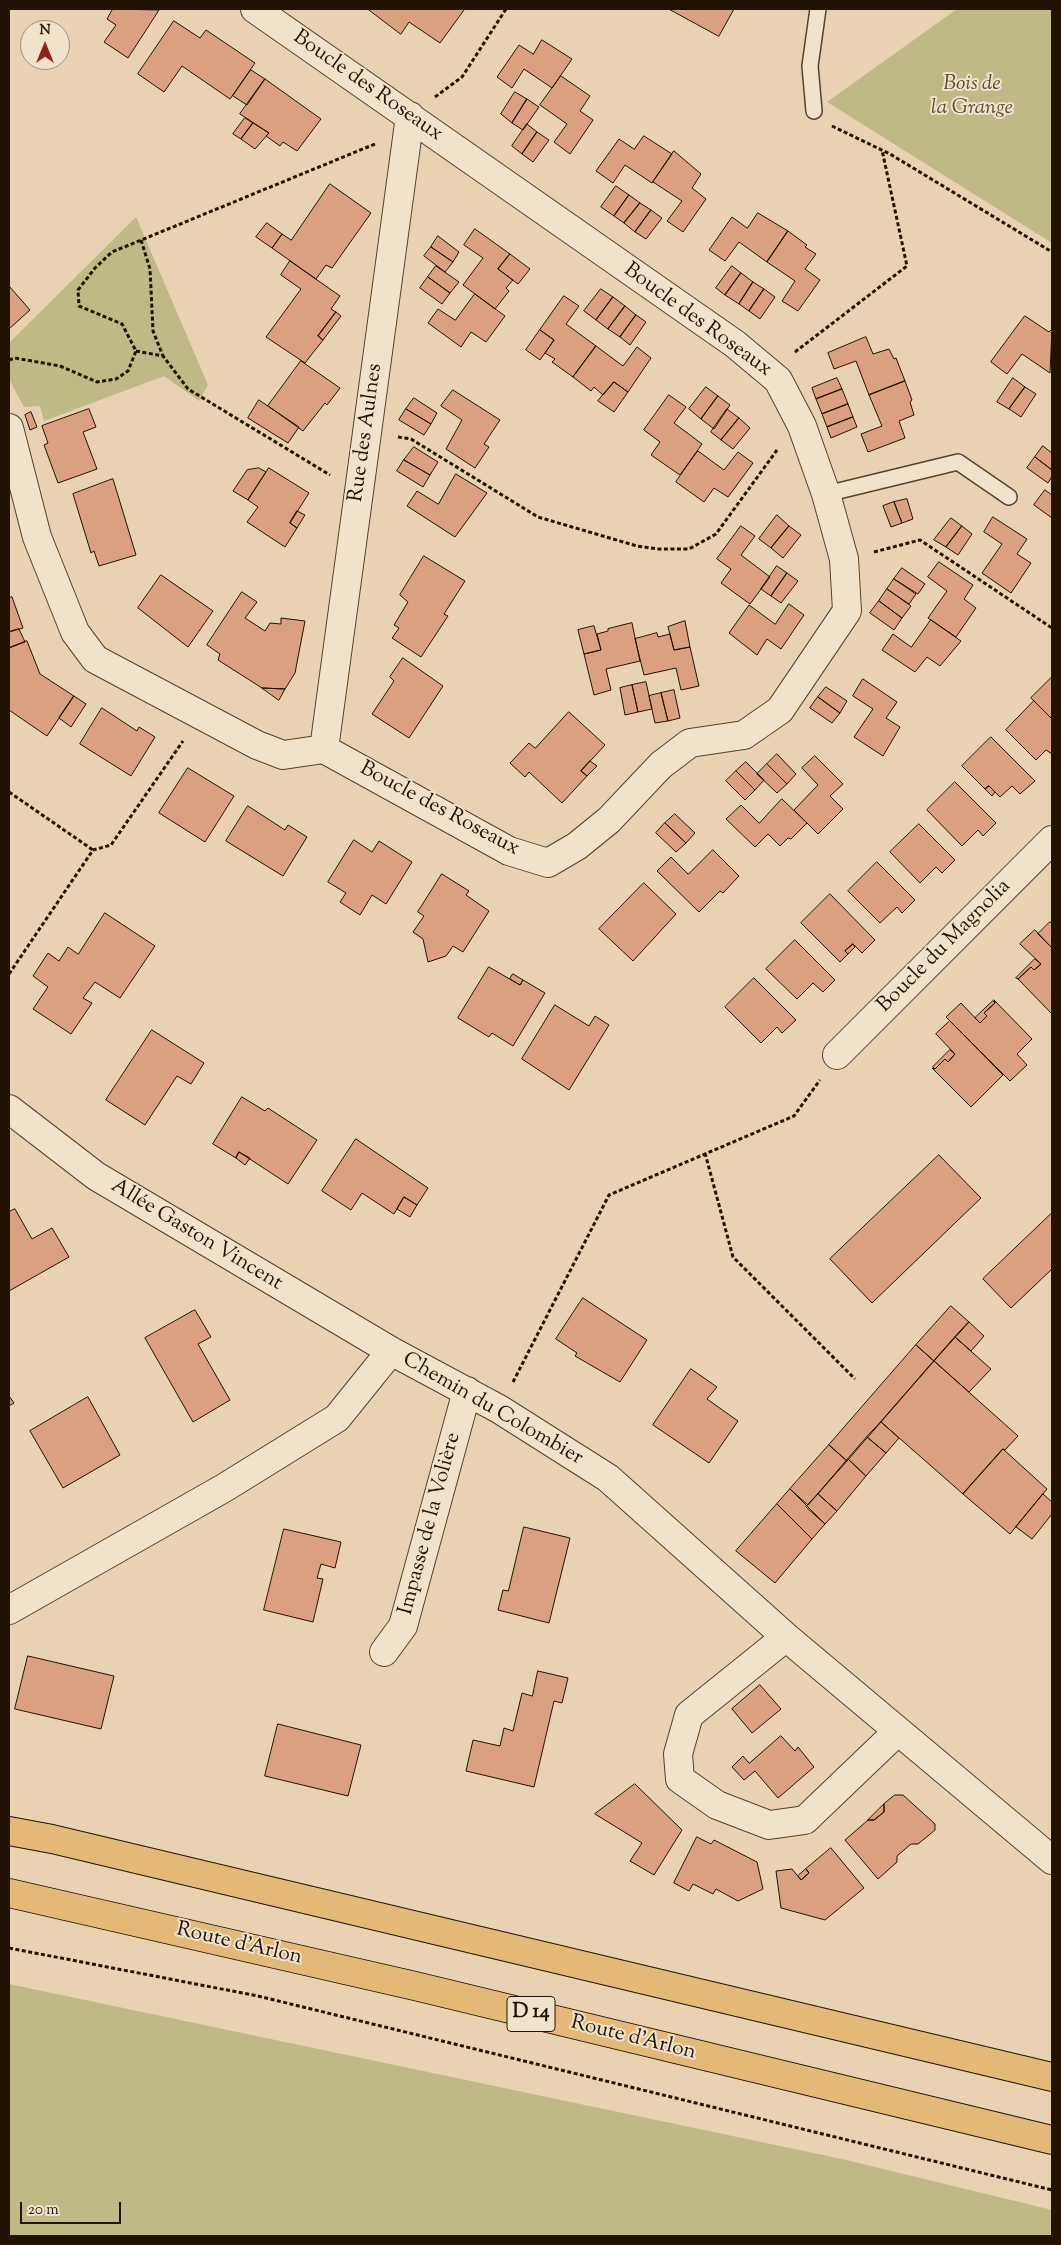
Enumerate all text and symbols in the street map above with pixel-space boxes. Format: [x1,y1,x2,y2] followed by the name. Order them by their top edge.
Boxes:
[20,20,70,70] north arrow
[39,21,51,41] text: N
[287,26,447,148] street label: Boucle des Roseaux
[931,72,1013,122] park label: Bois de la Grange
[618,259,776,383] street label: Boucle des Roseaux
[345,362,389,504] street label: Rue des Aulnes
[355,757,523,863] street label: Boucle des Roseaux
[873,875,1017,1019] street label: Boucle du Magnolia
[106,1175,286,1297] street label: Allée Gaston Vincent
[397,1348,587,1472] street label: Chemin du Colombier
[395,1430,467,1618] street label: Impasse de la Volière
[174,1918,304,1972] street label: Route d'Arlon
[507,1996,555,2032] road number: D 14
[568,2011,698,2067] street label: Route d'Arlon
[22,2192,124,2224] scale bar
[28,2200,59,2221] text: 20 m

